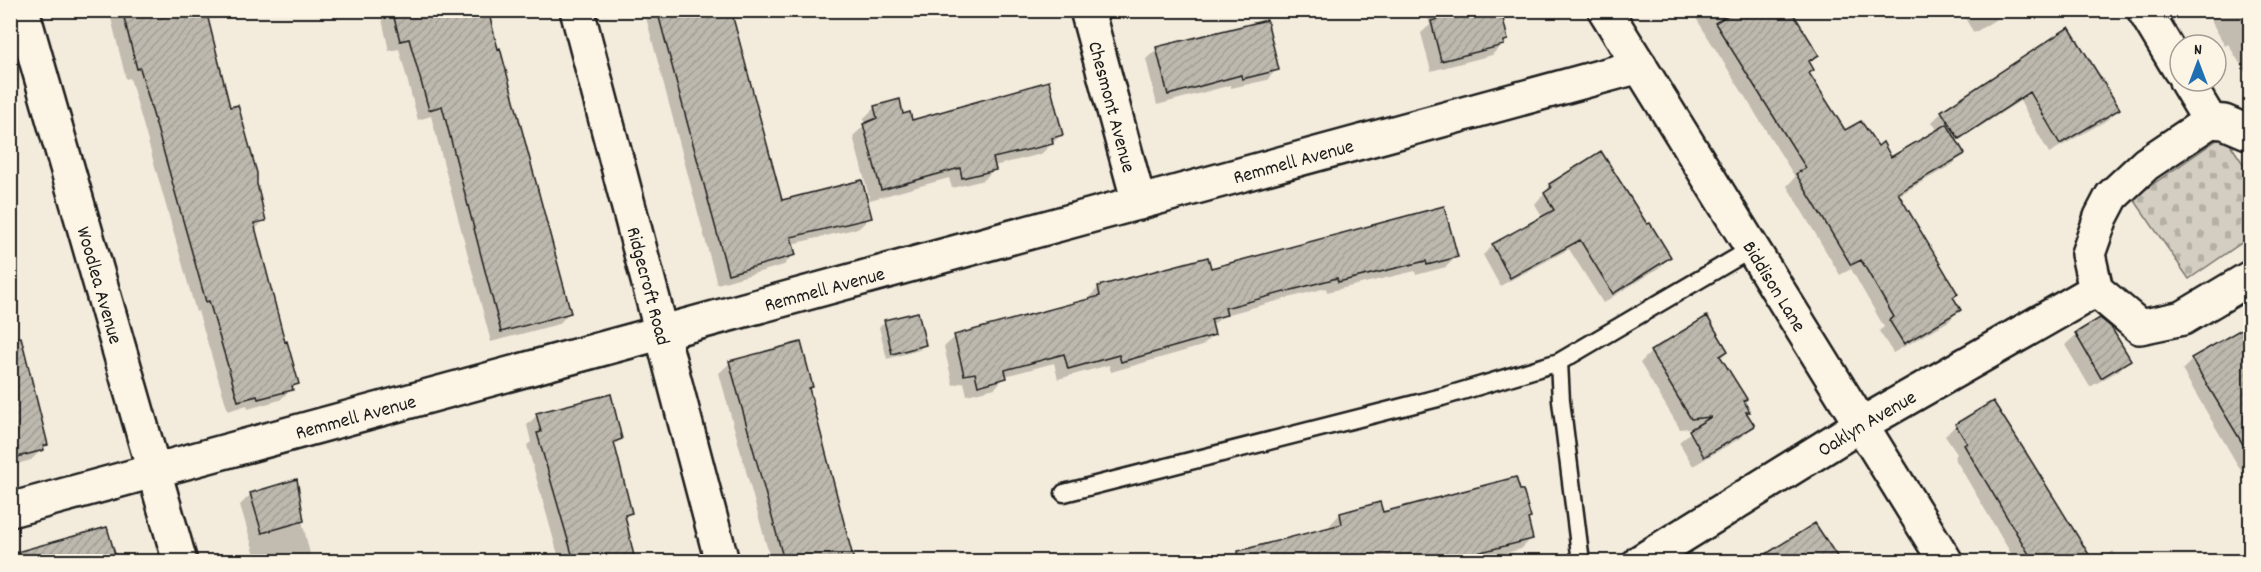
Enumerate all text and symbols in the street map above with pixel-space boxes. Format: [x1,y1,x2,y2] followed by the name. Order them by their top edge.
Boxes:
[2168,33,2228,93] north arrow
[1079,39,1141,176] street label: Chesmont Avenue
[2194,39,2202,62] text: N
[1231,134,1358,193] street label: Remmell Avenue
[68,224,128,348] street label: Woodlea Avenue
[618,224,675,349] street label: Ridgecroft Road
[1734,236,1812,338] street label: Biddison Lane
[762,261,889,321] street label: Remmell Avenue
[1813,385,1923,465] street label: Oaklyn Avenue
[293,389,420,449] street label: Remmell Avenue

